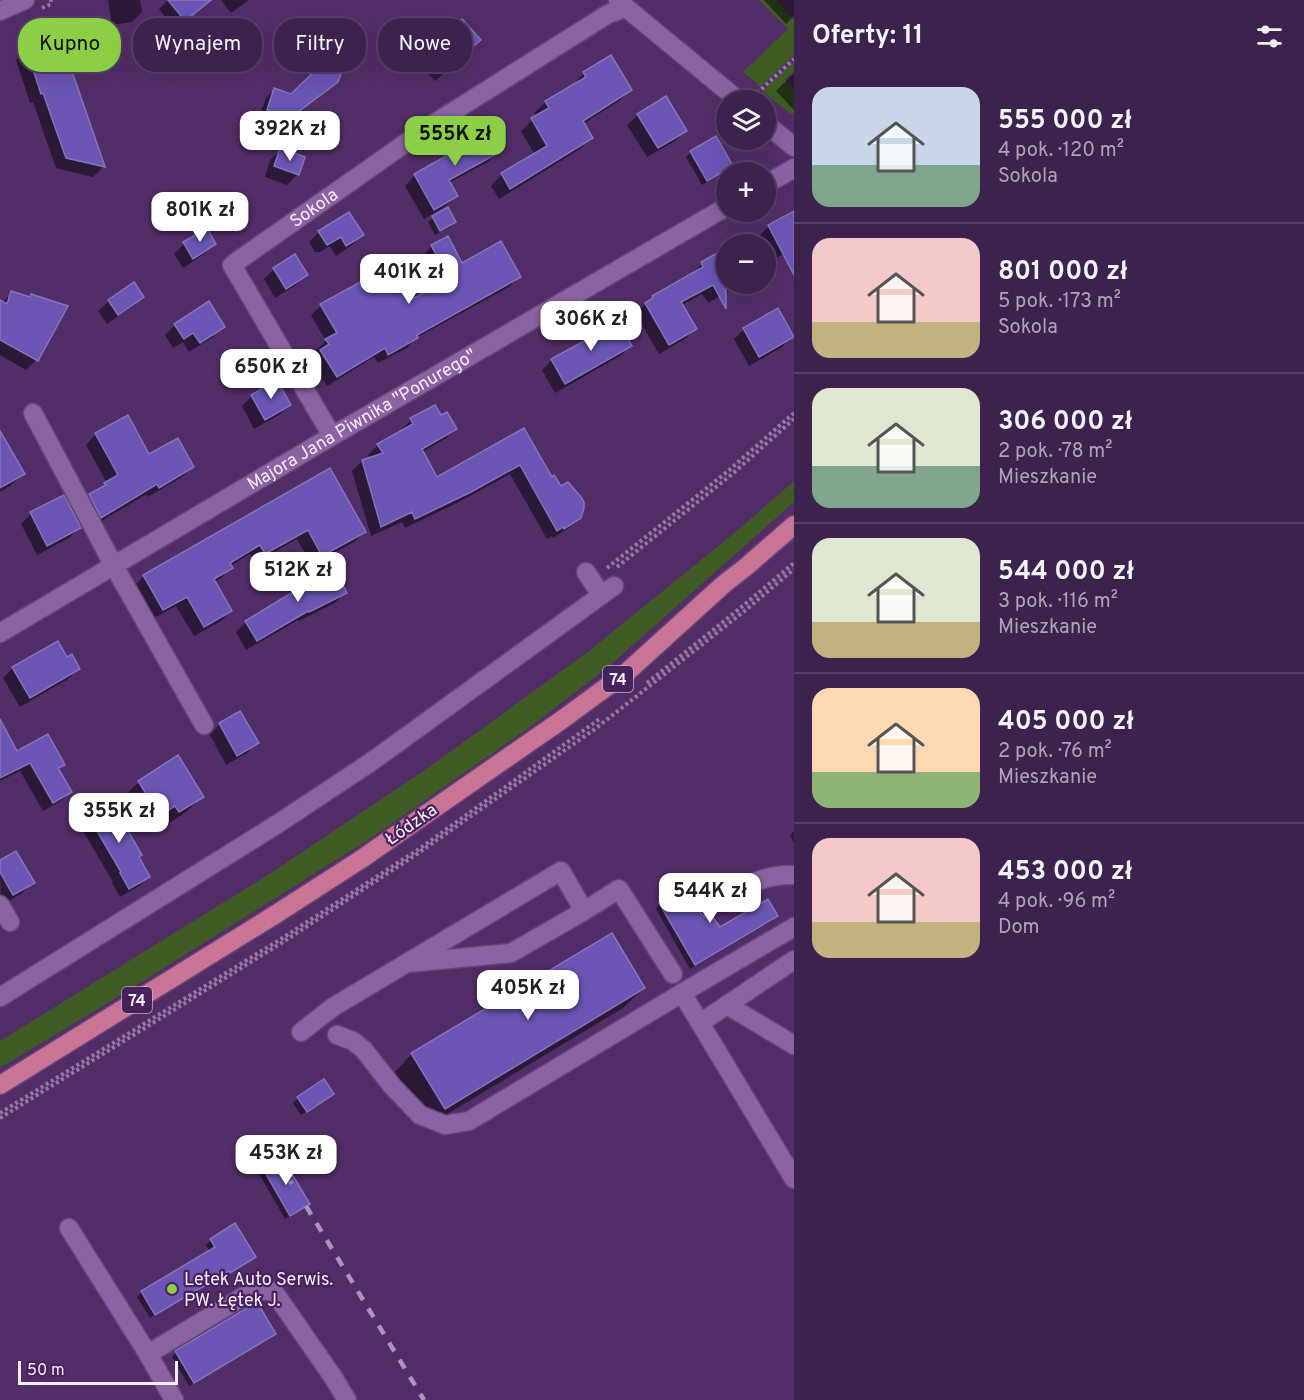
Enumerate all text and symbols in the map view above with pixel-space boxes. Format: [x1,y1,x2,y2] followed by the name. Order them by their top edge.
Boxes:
[18,18,121,72] chip: Kupno
[133,18,262,72] chip: Wynajem
[274,18,366,72] chip: Filtry
[378,18,472,72] chip: Nowe
[812,20,923,53] text: Oferty: 11
[1253,20,1286,53] icon: filters
[716,90,776,294] map controls
[716,90,776,150] button: layers
[998,105,1132,138] text: 555 000 zł
[235,111,345,162] pin: 392K zł
[860,111,932,183] icon: home
[400,116,510,167] pin: 555K zł
[254,117,326,143] text: 392K zł
[419,122,491,148] text: 555K zł
[998,138,1124,164] text: 4 pok. · 120 m²
[716,162,776,222] button: +
[998,164,1058,190] text: Sokola
[286,184,343,234] street label: Sokola
[145,192,255,243] pin: 801K zł
[165,198,235,224] text: 801K zł
[716,234,776,294] button: −
[354,254,464,305] pin: 401K zł
[998,256,1128,289] text: 801 000 zł
[374,260,444,286] text: 401K zł
[860,262,932,334] icon: home
[998,289,1121,315] text: 5 pok. · 173 m²
[536,301,646,352] pin: 306K zł
[555,307,627,333] text: 306K zł
[998,315,1058,341] text: Sokola
[244,345,481,497] street label: Majora Jana Piwnika "Ponurego"
[216,349,326,400] pin: 650K zł
[234,355,308,381] text: 650K zł
[998,406,1132,439] text: 306 000 zł
[860,412,932,484] icon: home
[998,439,1113,465] text: 2 pok. · 78 m²
[998,465,1097,491] text: Mieszkanie
[243,552,353,603] pin: 512K zł
[998,556,1134,589] text: 544 000 zł
[264,558,332,584] text: 512K zł
[860,562,932,634] icon: home
[998,589,1118,615] text: 3 pok. · 116 m²
[998,615,1097,641] text: Mieszkanie
[603,666,633,692] road number: 74
[998,706,1134,739] text: 405 000 zł
[860,712,932,784] icon: home
[998,739,1112,765] text: 2 pok. · 76 m²
[998,765,1097,791] text: Mieszkanie
[64,793,174,844] pin: 355K zł
[83,799,155,825] text: 355K zł
[382,799,442,851] street label: Łódzka
[998,856,1132,889] text: 453 000 zł
[860,862,932,934] icon: home
[655,873,765,924] pin: 544K zł
[673,879,747,905] text: 544K zł
[998,889,1115,915] text: 4 pok. · 96 m²
[998,915,1039,941] text: Dom
[473,970,583,1021] pin: 405K zł
[491,976,565,1002] text: 405K zł
[122,987,152,1013] road number: 74
[231,1135,341,1186] pin: 453K zł
[250,1141,322,1167] text: 453K zł
[184,1269,333,1313] place label: Letek Auto Serwis. PW. Łętek J.
[165,1282,179,1296] marker: Letek Auto Serwis. PW. Łętek J.
[18,1358,178,1386] scale bar
[27,1361,65,1381] text: 50 m

